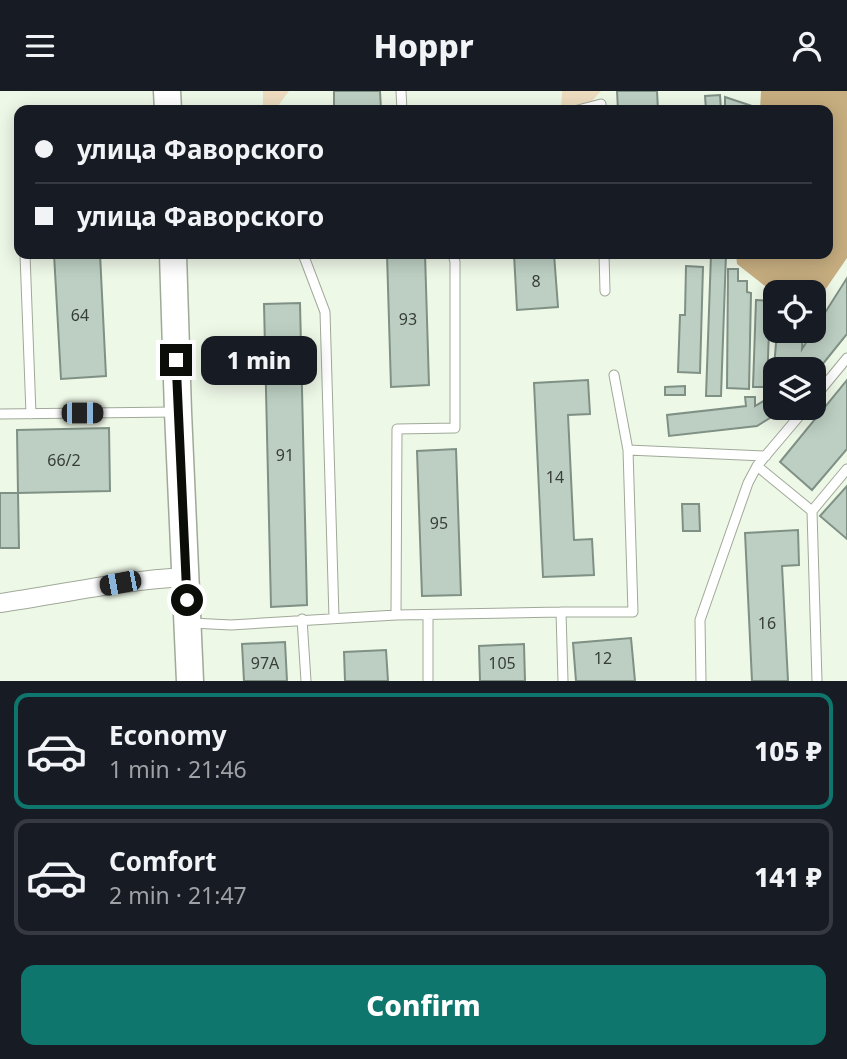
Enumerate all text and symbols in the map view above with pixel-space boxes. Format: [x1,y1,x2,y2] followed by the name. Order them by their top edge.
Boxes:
[373,24,474,67] text: Hoppr
[21,27,59,65] icon: menu
[788,27,826,65] icon: person
[77,131,324,167] text: улица Фаворского
[77,198,324,234] text: улица Фаворского
[531,270,541,292] house number: 8
[763,280,826,420] map controls
[763,280,826,343] button: locate
[71,304,89,326] house number: 64
[399,308,417,330] house number: 93
[200,335,316,385] callout: 1 min
[160,344,192,376] route end
[227,344,291,376] text: 1 min
[763,357,826,420] button: layers
[62,403,104,424] car
[276,444,294,466] house number: 91
[47,449,81,471] house number: 66/2
[546,466,564,488] house number: 14
[430,512,448,534] house number: 95
[98,569,143,597] car
[171,584,203,616] route start
[758,612,776,634] house number: 16
[594,647,612,669] house number: 12
[251,652,280,674] house number: 97А
[488,652,516,674] house number: 105
[109,717,227,753] text: Economy
[25,720,88,783] icon: car
[754,733,822,769] text: 105 ₽
[109,753,247,785] text: 1 min · 21:46
[109,843,217,879] text: Comfort
[25,846,88,909] icon: car
[754,859,822,895] text: 141 ₽
[109,879,247,911] text: 2 min · 21:47
[21,965,826,1045] button: Confirm

